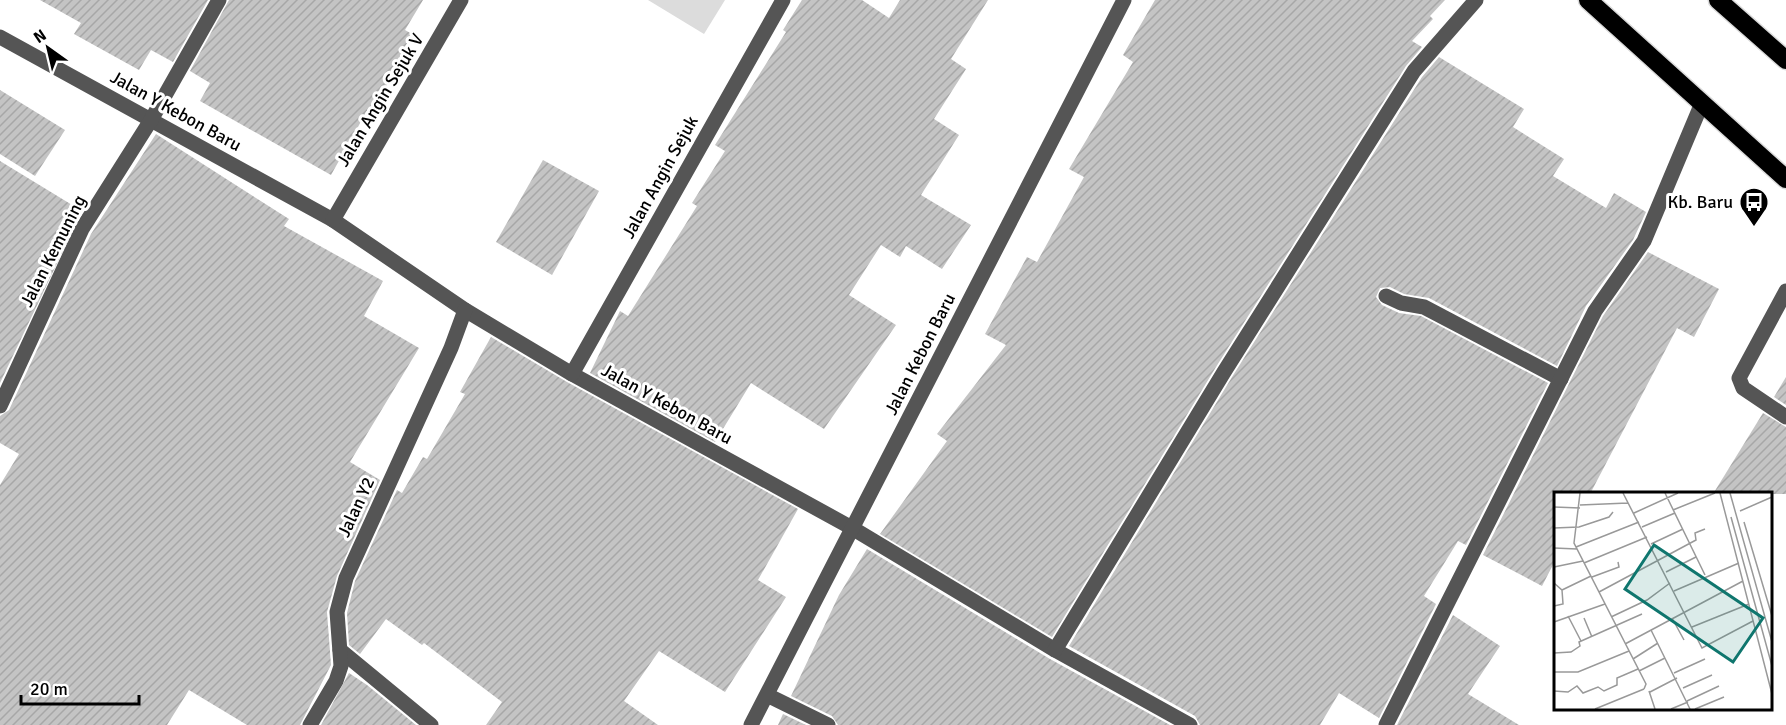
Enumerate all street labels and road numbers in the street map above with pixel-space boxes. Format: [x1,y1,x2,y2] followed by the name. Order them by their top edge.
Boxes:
[332,29,429,170] street label: Jalan Angin Sejuk V
[107,66,245,156] street label: Jalan Y Kebon Baru
[617,112,703,242] street label: Jalan Angin Sejuk
[15,191,91,311] street label: Jalan Kemuning
[880,290,960,418] street label: Jalan Kebon Baru
[598,359,736,449] street label: Jalan Y Kebon Baru
[333,473,379,541] street label: Jalan Y2

